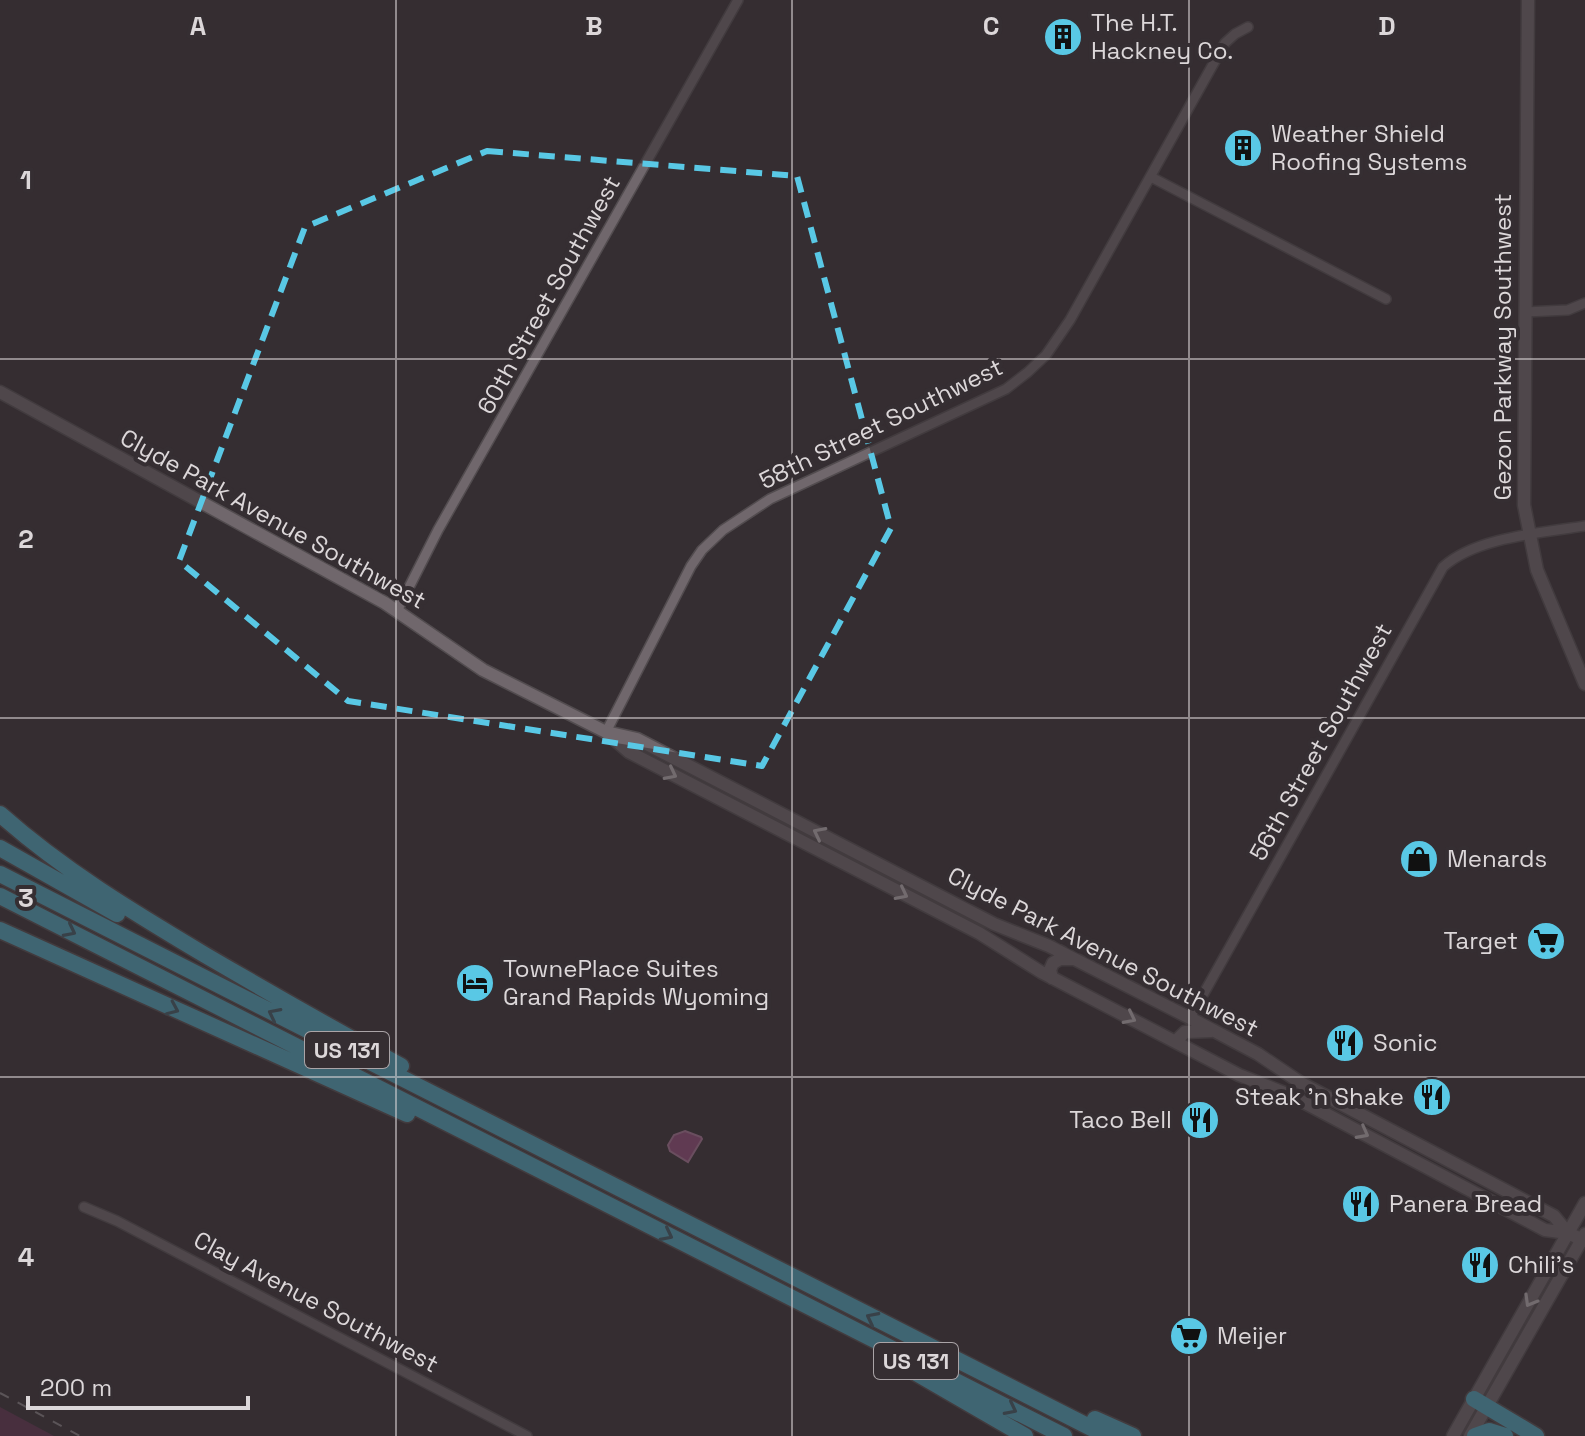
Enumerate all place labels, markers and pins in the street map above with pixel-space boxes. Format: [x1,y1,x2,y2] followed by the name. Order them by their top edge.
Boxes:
[1091,7,1233,66] place label: The H.T. Hackney Co.
[1042,16,1084,58] building icon: The H.T. Hackney Co.
[1271,118,1467,177] place label: Weather Shield Roofing Systems
[1222,127,1264,169] building icon: Weather Shield Roofing Systems
[1398,838,1440,880] shop icon: Menards
[1447,843,1547,874] place label: Menards
[1525,920,1567,962] supermarket icon: Target
[1443,925,1518,956] place label: Target
[503,953,769,1012] place label: TownePlace Suites Grand Rapids Wyoming
[454,962,496,1004] hotel icon: TownePlace Suites Grand Rapids Wyoming
[1324,1022,1366,1064] restaurant icon: Sonic
[1373,1027,1438,1058] place label: Sonic
[1411,1076,1453,1118] restaurant icon: Steak 'n Shake
[1235,1081,1404,1112] place label: Steak 'n Shake
[1179,1099,1221,1141] restaurant icon: Taco Bell
[1069,1104,1172,1135] place label: Taco Bell
[1340,1183,1382,1225] restaurant icon: Panera Bread
[1389,1188,1542,1219] place label: Panera Bread
[1459,1244,1501,1286] restaurant icon: Chili's
[1508,1249,1574,1280] place label: Chili's
[1168,1315,1210,1357] supermarket icon: Meijer
[1217,1320,1287,1351] place label: Meijer

